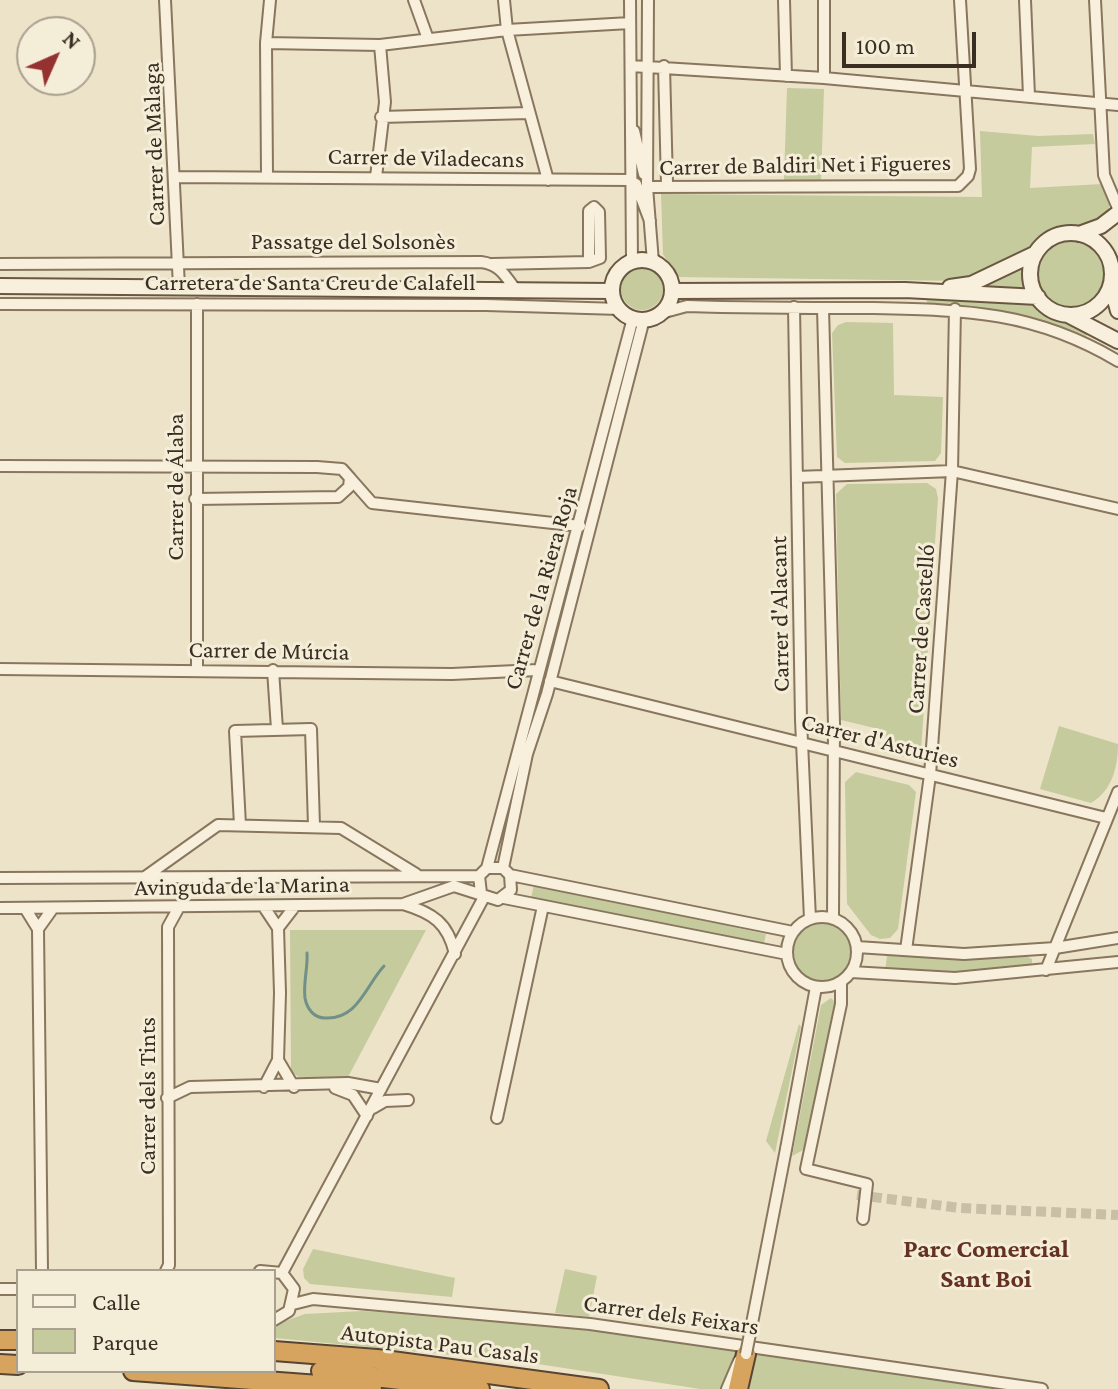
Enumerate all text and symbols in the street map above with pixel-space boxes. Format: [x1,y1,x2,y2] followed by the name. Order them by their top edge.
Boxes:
[16,16,96,96] north arrow
[846,16,980,66] scale bar
[58,26,86,54] text: N
[856,32,915,59] text: 100 m
[137,62,171,226] street label: Carrer de Màlaga
[328,142,524,174] street label: Carrer de Viladecans
[659,148,951,182] street label: Carrer de Baldiri Net i Figueres
[251,228,455,256] street label: Passatge del Solsonès
[145,269,475,297] street label: Carretera de Santa Creu de Calafell
[162,413,190,561] street label: Carrer de Álaba
[498,483,584,693] street label: Carrer de la Riera Roja
[764,536,796,692] street label: Carrer d'Alacant
[901,543,941,715] street label: Carrer de Castelló
[188,635,350,667] street label: Carrer de Múrcia
[798,707,962,775] street label: Carrer d'Asturies
[134,870,350,902] street label: Avinguda de la Marina
[134,1017,162,1175] street label: Carrer dels Tints
[903,1233,1069,1294] district label: Parc Comercial Sant Boi
[16,1269,276,1373] legend
[92,1288,140,1315] text: Calle
[581,1288,761,1342] street label: Carrer dels Feixars
[339,1318,541,1370] street label: Autopista Pau Casals
[92,1328,158,1355] text: Parque

